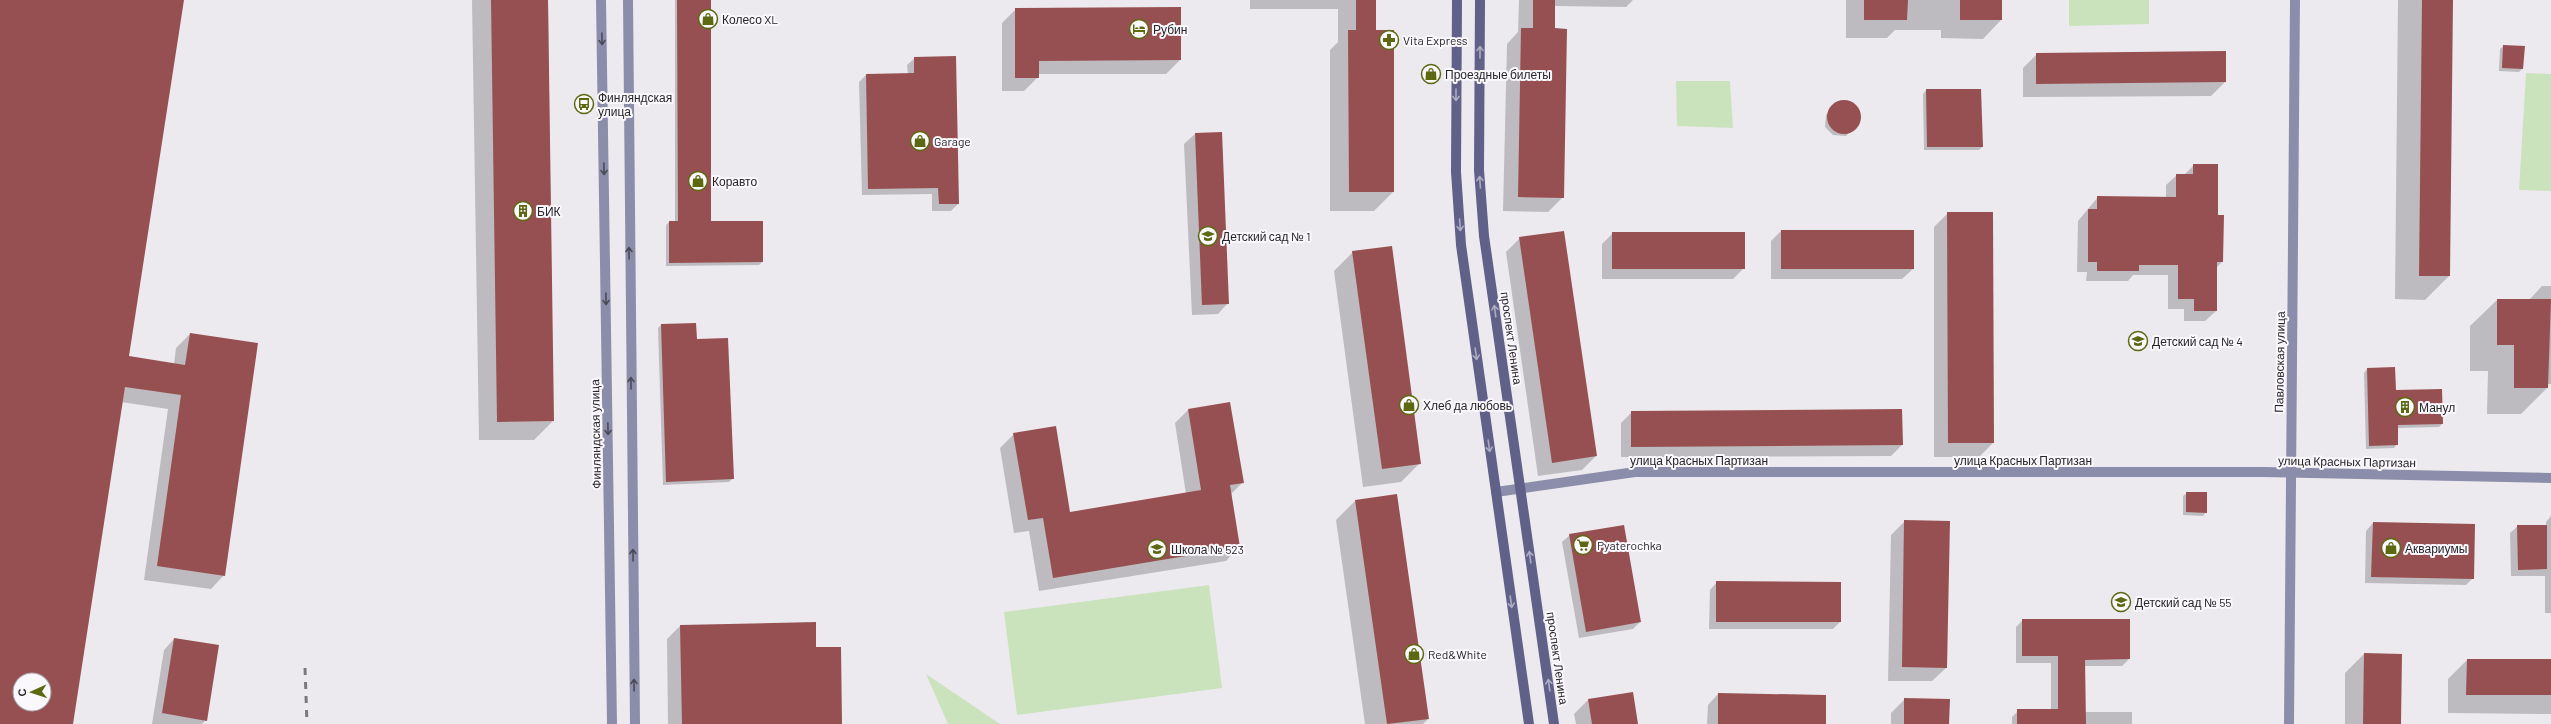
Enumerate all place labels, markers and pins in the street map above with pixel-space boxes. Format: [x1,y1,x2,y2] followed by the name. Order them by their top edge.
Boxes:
[697,8,719,30] shop icon: Колесо XL
[722,12,778,26] place label: Колесо XL
[1128,18,1150,40] hotel icon: Рубин
[1153,22,1187,37] place label: Рубин
[1378,29,1400,51] pharmacy icon: Vita Express
[1403,33,1468,47] place label: Vita Express
[1420,63,1442,85] shop icon: Проездные билеты
[1445,67,1551,82] place label: Проездные билеты
[598,90,672,119] place label: Финляндская улица
[573,93,595,115] bus stop icon: Финляндская улица
[909,130,931,152] shop icon: Garage
[934,134,971,148] place label: Garage
[687,170,709,192] shop icon: Коравто
[712,174,757,189] place label: Коравто
[512,200,534,222] building icon: БИК
[537,204,561,218] place label: БИК
[1197,225,1219,247] school or university icon: Детский сад № 1
[1222,229,1310,244] place label: Детский сад № 1
[2127,330,2149,352] school or university icon: Детский сад № 4
[2152,334,2243,349] place label: Детский сад № 4
[1398,394,1420,416] shop icon: Хлеб да любовь
[2394,396,2416,418] building icon: Манул
[1423,398,1512,413] place label: Хлеб да любовь
[2419,400,2455,415] place label: Манул
[1572,534,1594,556] supermarket icon: Pyaterochka
[2380,537,2402,559] shop icon: Аквариумы
[1146,538,1168,560] school or university icon: Школа № 523
[1597,538,1662,552] place label: Pyaterochka
[2405,541,2467,556] place label: Аквариумы
[1171,542,1244,556] place label: Школа № 523
[2110,591,2132,613] school or university icon: Детский сад № 55
[2135,595,2232,610] place label: Детский сад № 55
[1403,643,1425,665] shop icon: Red&White
[1428,647,1487,661] place label: Red&White

